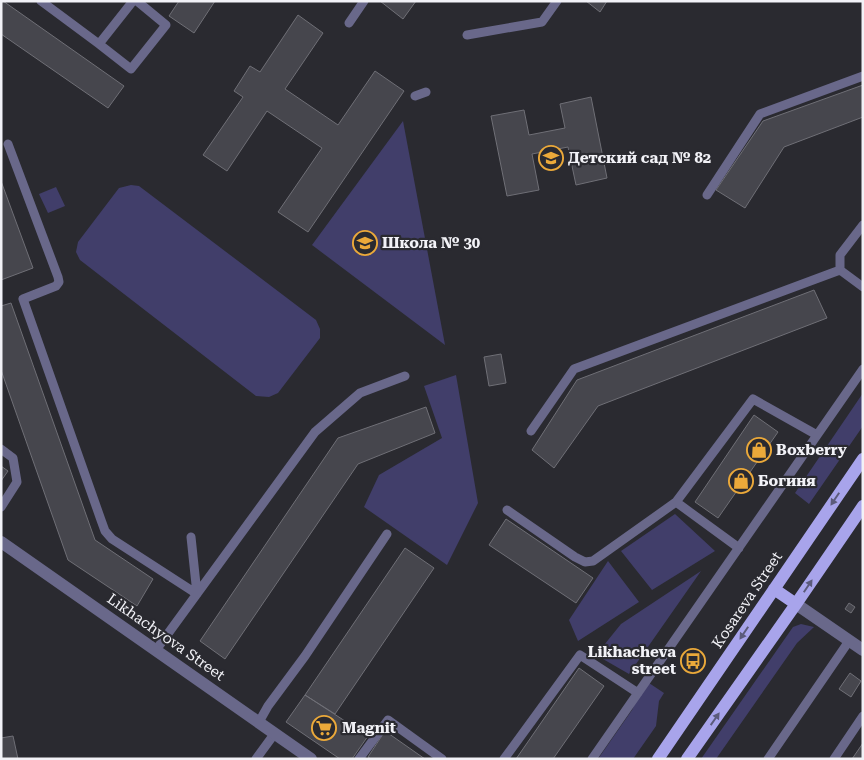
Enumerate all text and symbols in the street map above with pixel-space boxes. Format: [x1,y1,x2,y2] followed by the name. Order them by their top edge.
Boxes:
[538,145,564,171] school or university icon: Детский сад № 82
[568,149,711,167] place label: Детский сад № 82
[352,230,378,256] school or university icon: Школа № 30
[382,234,481,252] place label: Школа № 30
[746,437,772,463] shop icon: Boxberry
[776,441,847,459] place label: Boxberry
[728,468,754,494] shop icon: Богиня
[758,472,816,490] place label: Богиня
[830,492,840,506] one-way arrow
[708,548,786,652] street label: Kosareva Street
[803,579,813,593] one-way arrow
[104,590,229,685] street label: Likhachyova Street
[739,627,749,640] one-way arrow
[588,643,676,678] place label: Likhacheva street
[680,648,706,674] bus stop icon: Likhacheva street
[710,712,720,726] one-way arrow
[311,715,337,741] supermarket icon: Magnit
[342,719,396,737] place label: Magnit

